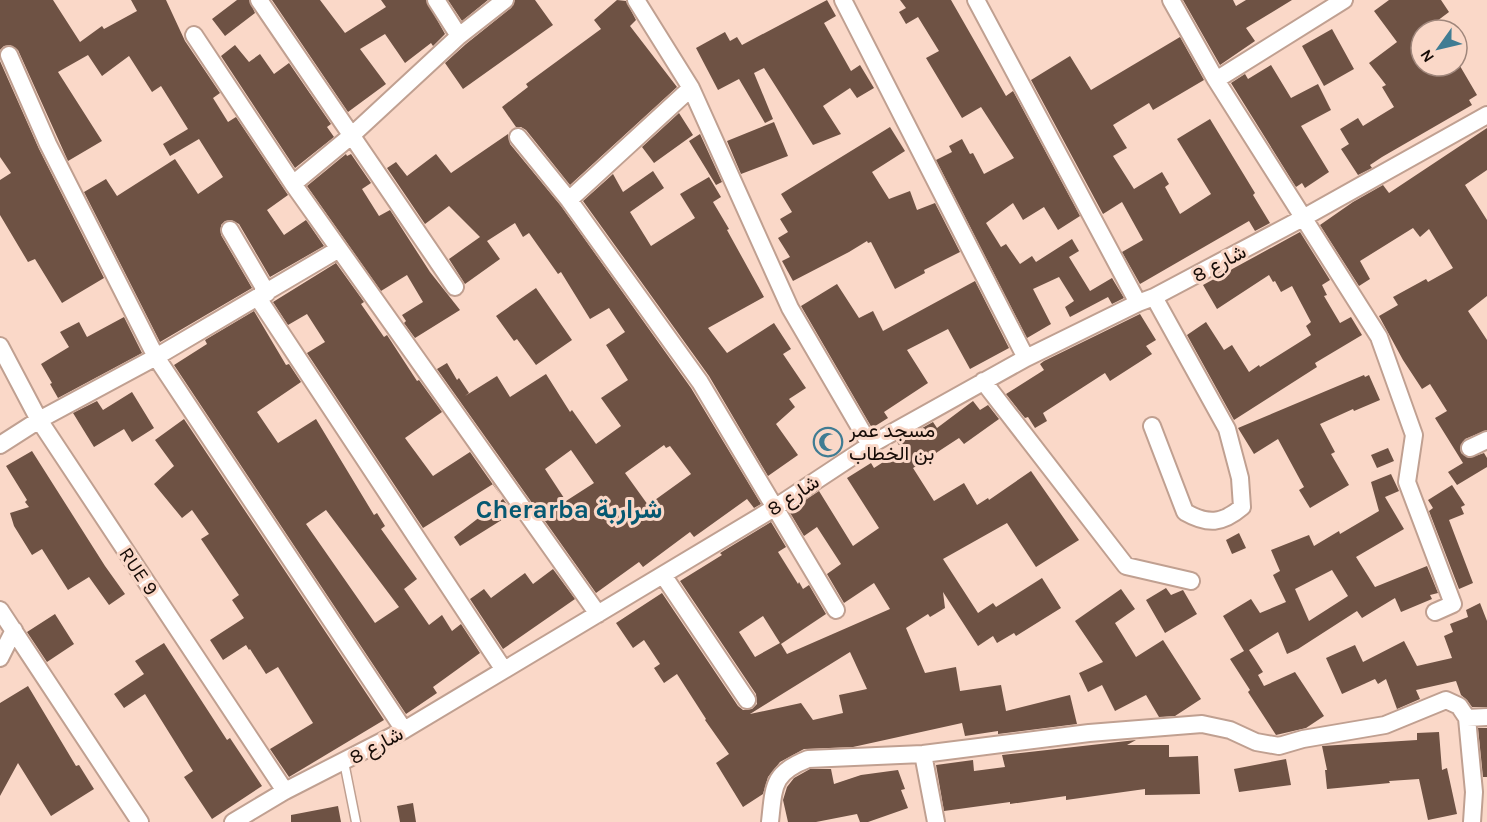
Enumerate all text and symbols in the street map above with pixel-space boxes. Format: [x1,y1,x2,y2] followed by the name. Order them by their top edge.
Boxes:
[1409,18,1469,78] north arrow
[1416,46,1438,66] text: N
[1189,240,1251,289] street label: شارع 8
[848,419,935,465] place label: مسجد عمر بن الخطاب
[812,426,844,458] mosque icon: مسجد عمر بن الخطاب
[763,470,825,522] street label: شارع 8
[476,494,662,525] district label: Cherarba شراربة
[114,543,163,600] street label: RUE 9
[346,722,408,771] street label: شارع 8

